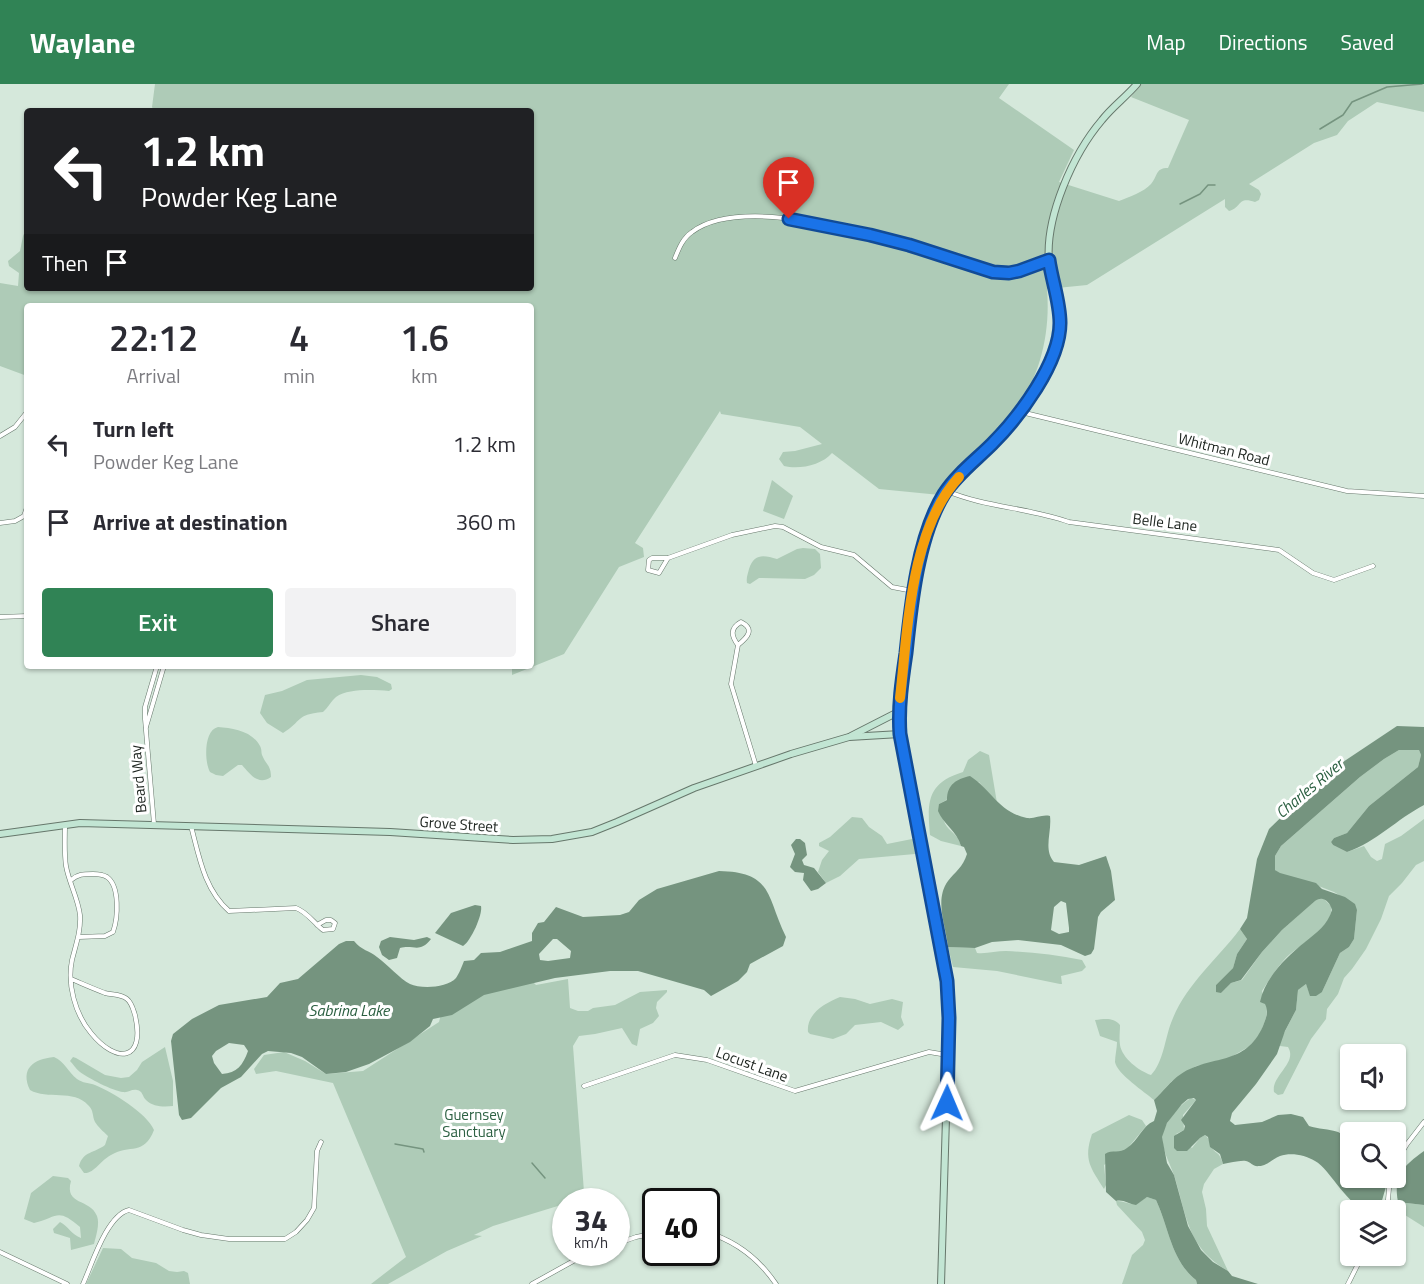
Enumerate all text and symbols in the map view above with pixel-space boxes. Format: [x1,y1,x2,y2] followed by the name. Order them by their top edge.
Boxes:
[30,21,135,64] text: Waylane
[1146,26,1186,58] text: Map
[1219,26,1308,58] text: Directions
[1341,26,1394,58] text: Saved
[141,118,265,182] text: 1.2 km
[42,132,120,210] icon: left
[763,157,814,219] pin
[772,166,805,199] icon: arrive
[141,176,338,217] text: Powder Keg Lane
[42,246,88,280] text: Then
[100,246,133,279] icon: arrive
[109,310,198,365] text: 22:12
[289,310,309,365] text: 4
[400,310,449,365] text: 1.6
[126,360,181,391] text: Arrival
[283,360,315,391] text: min
[411,360,438,391] text: km
[93,412,174,446] text: Turn left
[1176,426,1272,472] street label: Whitman Road
[453,427,516,461] text: 1.2 km
[42,428,75,461] icon: left
[93,446,239,477] text: Powder Keg Lane
[93,505,288,539] text: Arrive at destination
[456,505,516,539] text: 360 m
[42,506,75,539] icon: arrive
[1131,507,1199,537] street label: Belle Lane
[42,588,273,657] button: Exit
[285,588,516,657] button: Share
[124,744,152,814] street label: Beard Way
[1270,751,1350,824] water label: Charles River
[419,810,500,838] street label: Grove Street
[309,998,391,1022] water label: Sabrina Lake
[713,1040,791,1088] street label: Locust Lane
[1340,1044,1406,1266] map controls
[1340,1044,1406,1110] button: sound
[915,1071,979,1135] position arrow
[442,1103,506,1143] park label: Guernsey Sanctuary
[1340,1122,1406,1188] button: search
[642,1188,720,1266] speed limit sign: 40
[574,1197,608,1243] text: 34
[1340,1200,1406,1266] button: layers
[574,1231,608,1254] text: km/h

